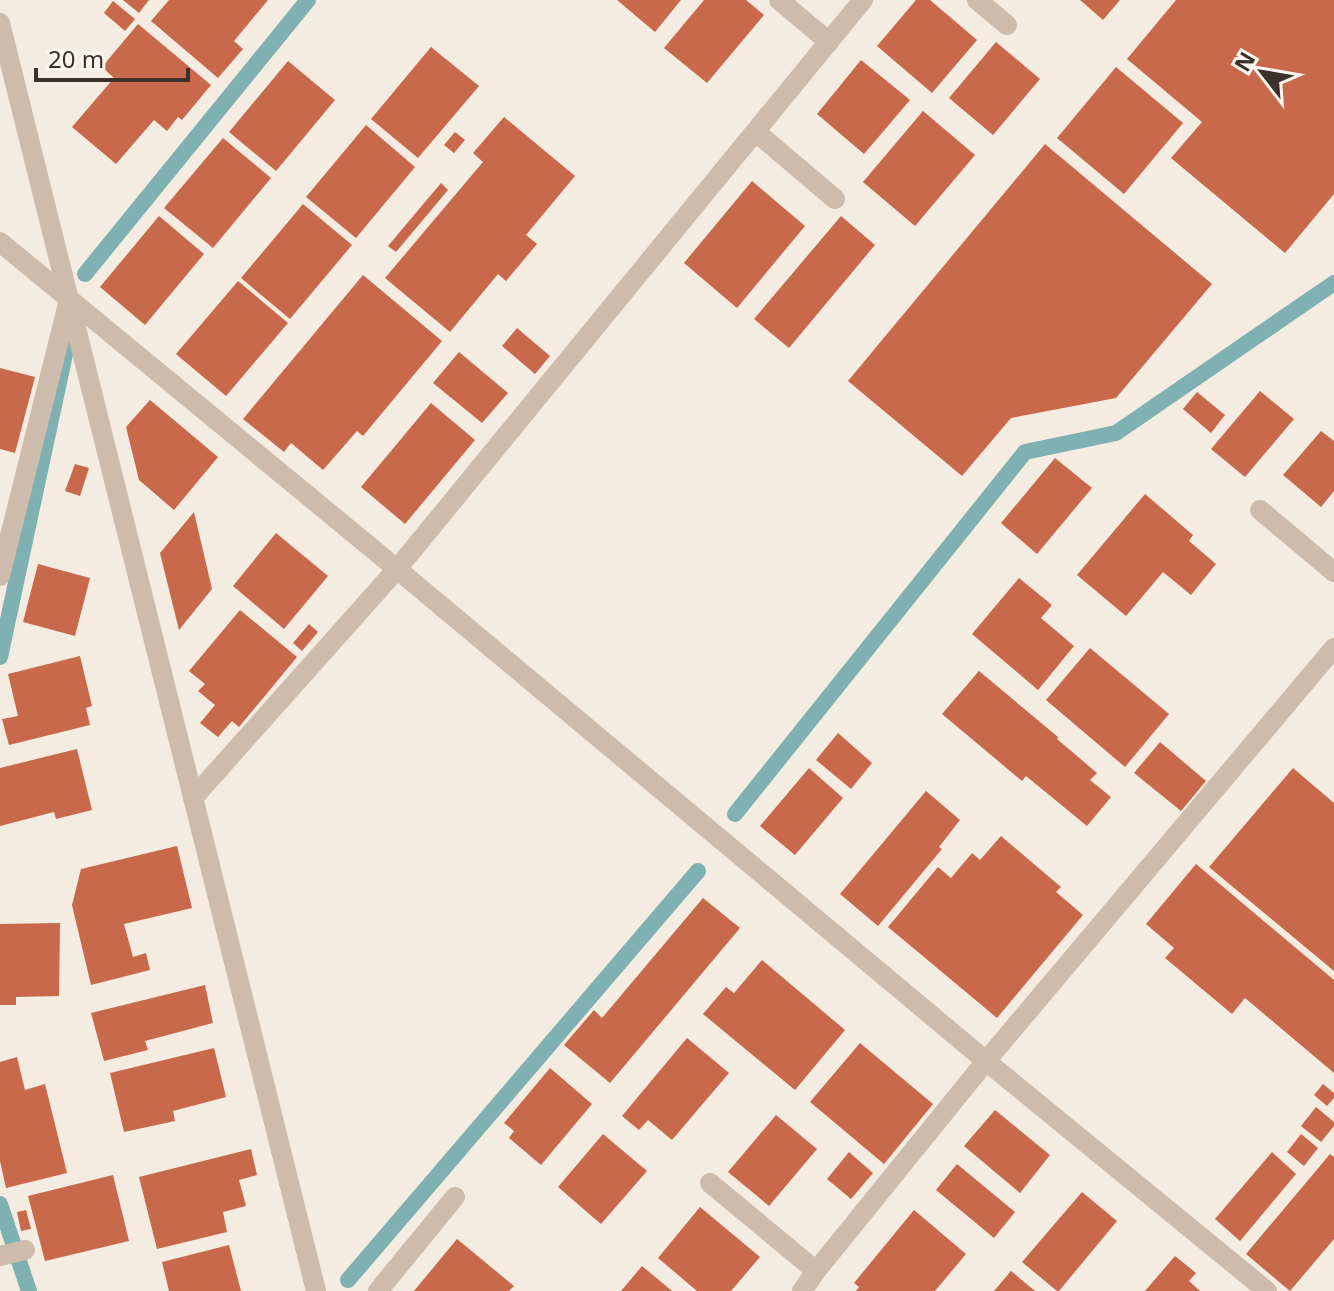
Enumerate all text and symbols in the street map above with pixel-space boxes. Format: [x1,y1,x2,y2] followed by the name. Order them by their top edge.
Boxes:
[36,32,188,82] scale bar
[1222,32,1302,112] north arrow
[48,42,104,75] text: 20 m
[1227,46,1261,77] text: N

